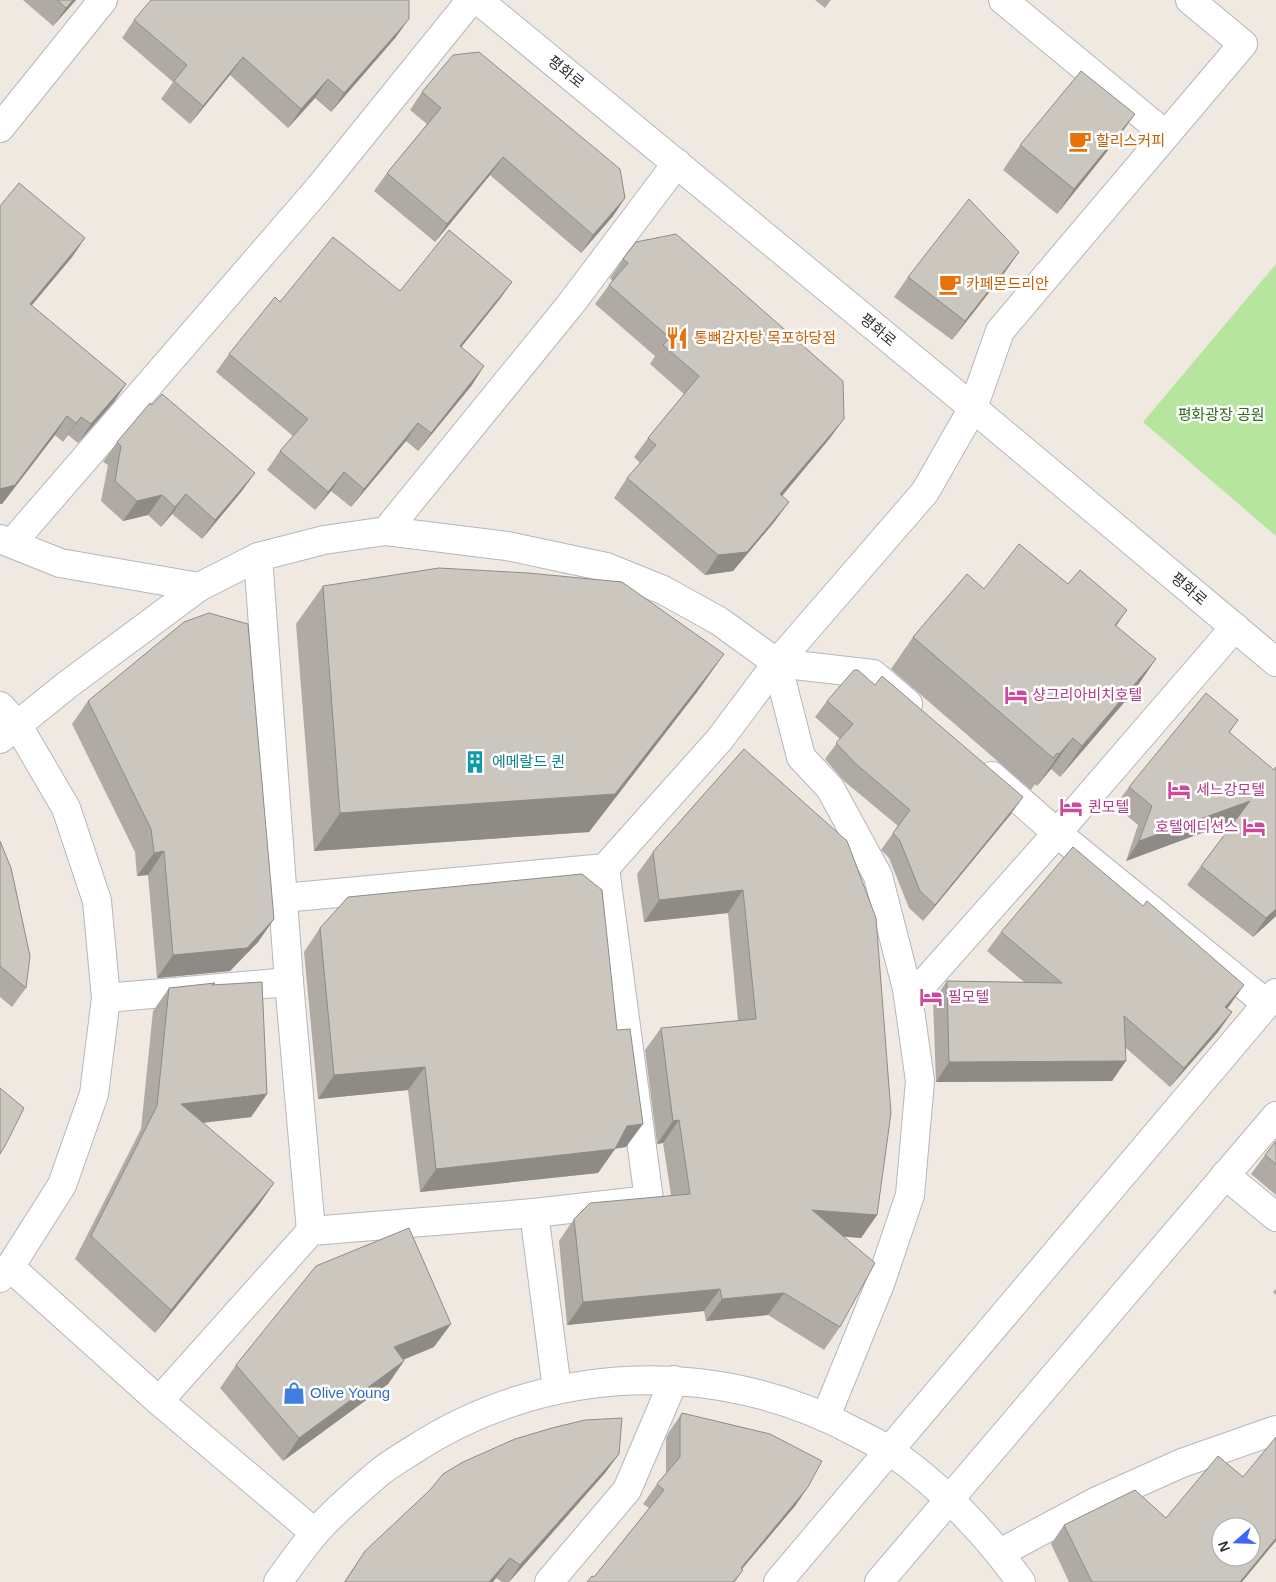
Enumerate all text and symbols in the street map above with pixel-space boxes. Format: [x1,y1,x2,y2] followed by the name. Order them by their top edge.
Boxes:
[545,52,588,91] street label: 평화로
[1067,128,1093,154] cafe icon: 할리스커피
[1096,132,1165,149] place label: 할리스커피
[937,271,963,297] cafe icon: 카페몬드리안
[966,275,1049,292] place label: 카페몬드리안
[857,310,900,349] street label: 평화로
[664,325,690,351] restaurant icon: 통뼈감자탕 목포하당점
[694,329,836,346] place label: 통뼈감자탕 목포하당점
[1178,406,1264,423] park label: 평화광장 공원
[1168,569,1211,608] street label: 평화로
[1003,682,1029,708] hotel icon: 샹그리아비치호텔
[1032,686,1142,703] place label: 샹그리아비치호텔
[462,749,488,775] building icon: 에메랄드 퀸
[492,753,565,770] place label: 에메랄드 퀸
[1166,777,1192,803] hotel icon: 세느강모텔
[1196,781,1265,798] place label: 세느강모텔
[1058,794,1084,820] hotel icon: 퀸모텔
[1088,798,1129,815] place label: 퀸모텔
[1241,814,1267,840] hotel icon: 호텔에디션스
[1155,818,1238,835] place label: 호텔에디션스
[918,984,944,1010] hotel icon: 필모텔
[948,988,989,1005] place label: 필모텔
[281,1380,307,1406] shop icon: Olive Young
[310,1384,390,1401] place label: Olive Young
[1211,1517,1261,1567] north arrow
[1215,1539,1233,1554] text: N

